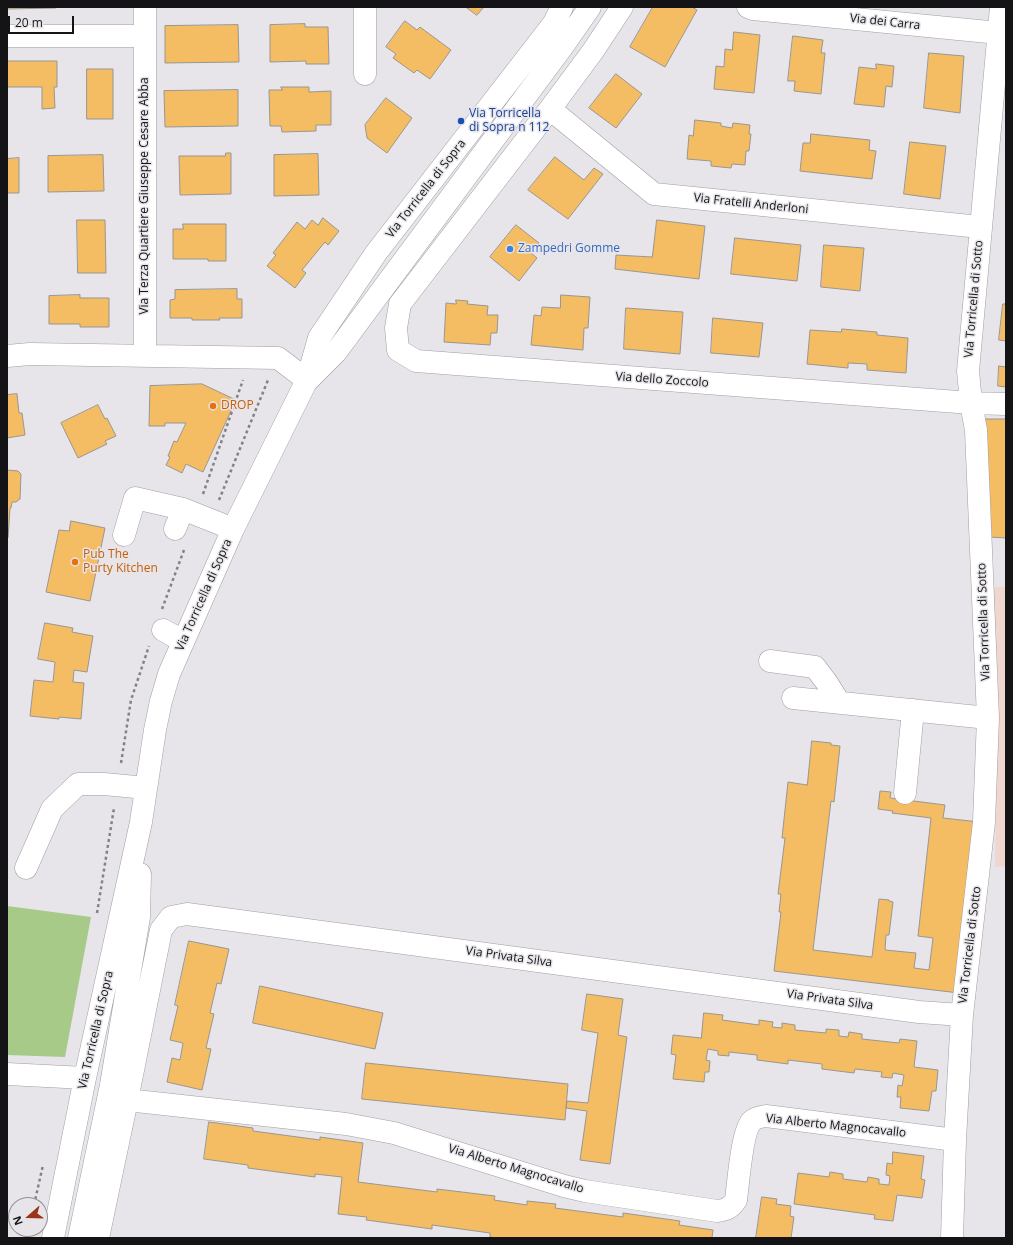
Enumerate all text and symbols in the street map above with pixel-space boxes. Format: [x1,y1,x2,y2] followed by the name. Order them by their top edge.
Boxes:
[10,8,76,34] scale bar
[849,11,921,33] street label: Via dei Carra
[15,14,43,31] text: 20 m
[138,77,152,315] street label: Via Terza Quartiere Giuseppe Cesare Abba
[469,107,549,135] place label: Via Torricella di Sopra n 112
[456,116,466,126] marker: Via Torricella di Sopra n 112
[383,137,469,241] street label: Via Torricella di Sopra
[693,191,809,217] street label: Via Fratelli Anderloni
[962,240,986,358] street label: Via Torricella di Sotto
[518,242,620,256] place label: Zampedri Gomme
[505,244,515,254] marker: Zampedri Gomme
[615,370,709,390] street label: Via dello Zoccolo
[221,399,254,413] place label: DROP
[208,401,218,411] marker: DROP
[173,537,235,653] street label: Via Torricella di Sopra
[83,548,158,576] place label: Pub The Purty Kitchen
[70,557,80,567] marker: Pub The Purty Kitchen
[975,563,993,681] street label: Via Torricella di Sotto
[956,886,984,1004] street label: Via Torricella di Sotto
[465,944,553,970] street label: Via Privata Silva
[75,969,117,1091] street label: Via Torricella di Sopra
[786,987,874,1013] street label: Via Privata Silva
[765,1111,907,1141] street label: Via Alberto Magnocavallo
[446,1141,586,1197] street label: Via Alberto Magnocavallo
[8,1197,48,1237] north arrow
[9,1214,26,1228] text: N

